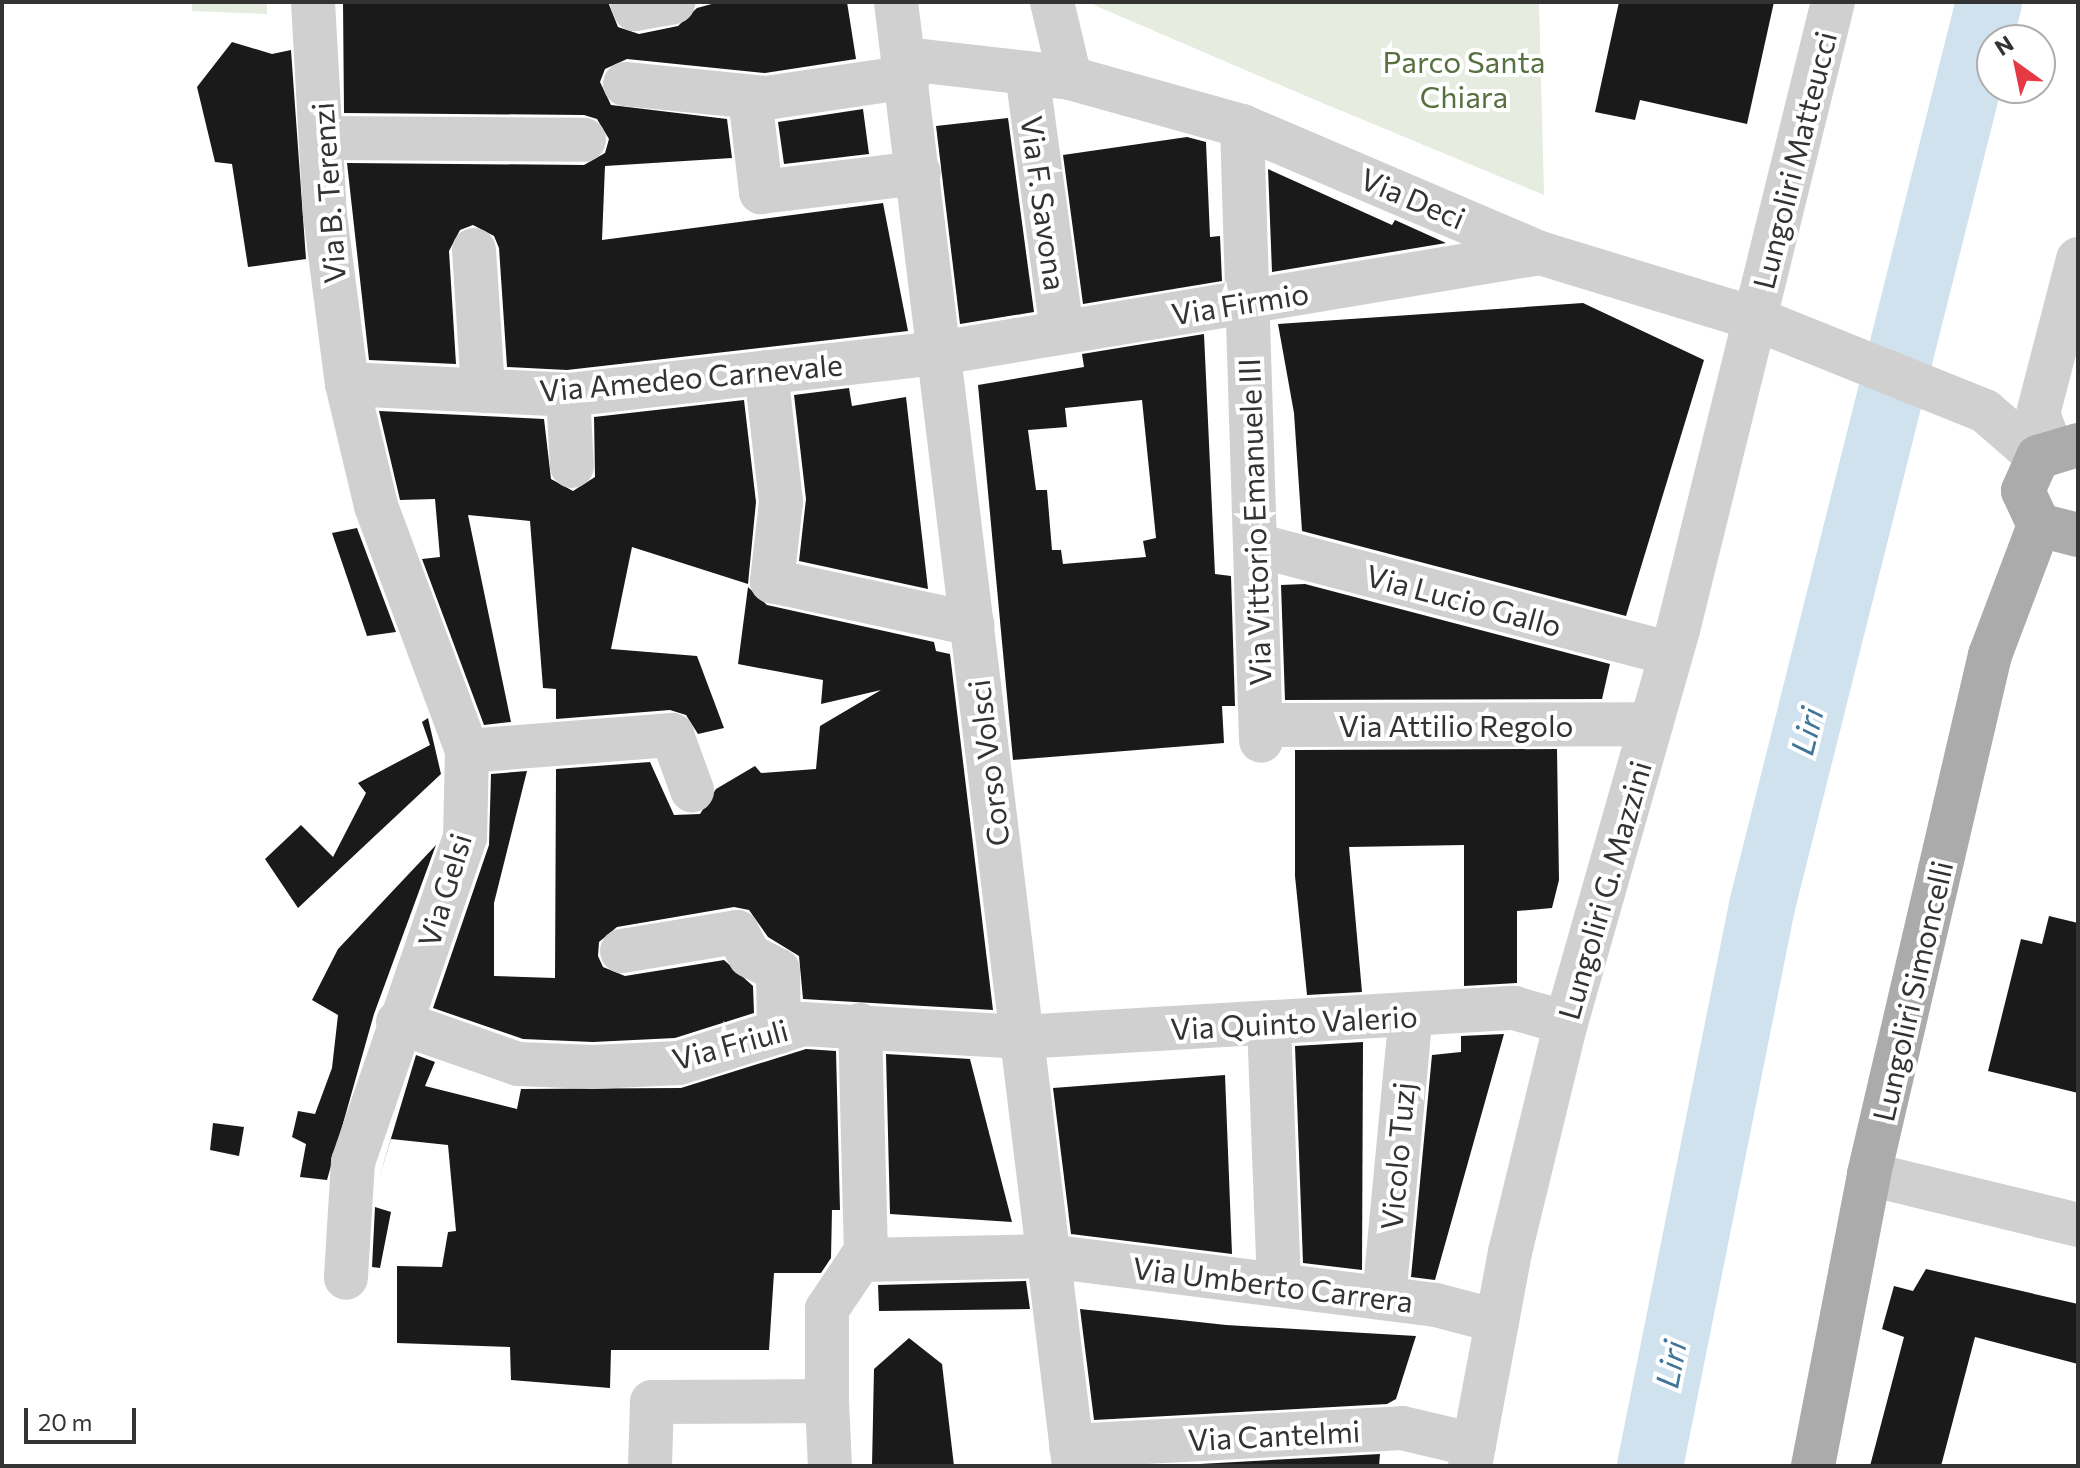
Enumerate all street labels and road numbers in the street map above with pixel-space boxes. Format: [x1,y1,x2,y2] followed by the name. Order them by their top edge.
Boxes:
[1745,27,1843,293] street label: Lungoliri Matteucci
[304,101,352,285] street label: Via B. Terenzi
[1014,113,1074,293] street label: Via F. Savona
[1355,160,1471,236] street label: Via Deci
[1169,274,1311,332] street label: Via Firmio
[538,346,844,408] street label: Via Amedeo Carnevale
[1230,358,1278,686] street label: Via Vittorio Emanuele III
[1362,557,1566,643] street label: Via Lucio Gallo
[960,678,1016,848] street label: Corso Volsci
[1339,707,1573,743] street label: Via Attilio Regolo
[1550,757,1658,1023] street label: Lungoliri G. Mazzini
[410,829,478,951] street label: Via Gelsi
[1865,857,1959,1125] street label: Lungoliri Simoncelli
[1170,998,1418,1046] street label: Via Quinto Valerio
[668,1011,792,1077] street label: Via Friuli
[1373,1081,1421,1231] street label: Vicolo Tuzj
[1131,1249,1415,1319] street label: Via Umberto Carrera
[1187,1413,1361,1457] street label: Via Cantelmi

